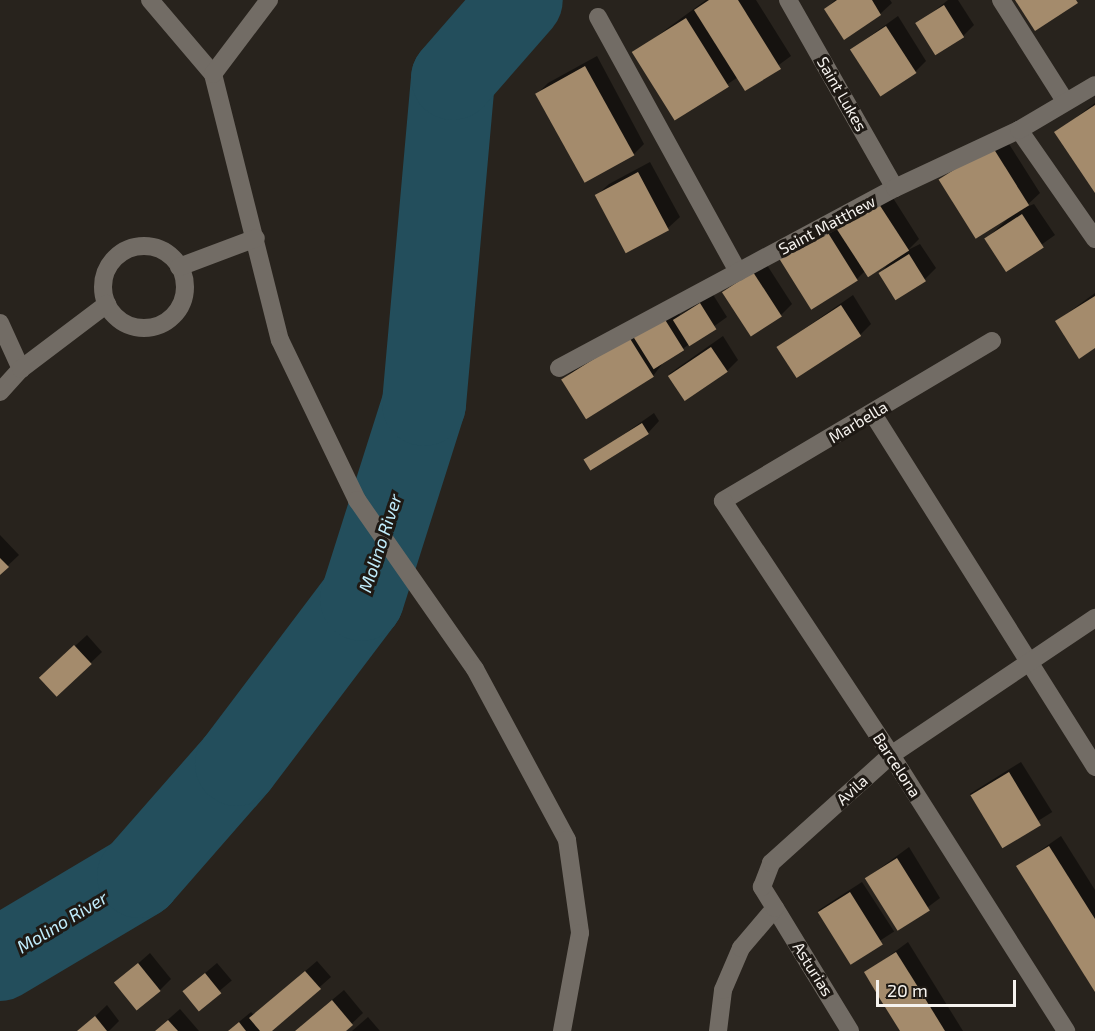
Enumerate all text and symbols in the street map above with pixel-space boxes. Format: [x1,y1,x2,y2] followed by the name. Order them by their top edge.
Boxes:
[813,53,871,135] street label: Saint Lukes
[775,191,879,259] street label: Saint Matthew
[825,397,891,447] street label: Marbella
[354,491,406,595] water label: Molino River
[869,729,925,801] street label: Barcelona
[832,771,872,809] street label: Avila
[13,886,111,958] water label: Molino River
[789,938,837,1000] street label: Asturias
[879,968,1018,1006] scale bar
[887,979,928,1001] text: 20 m

